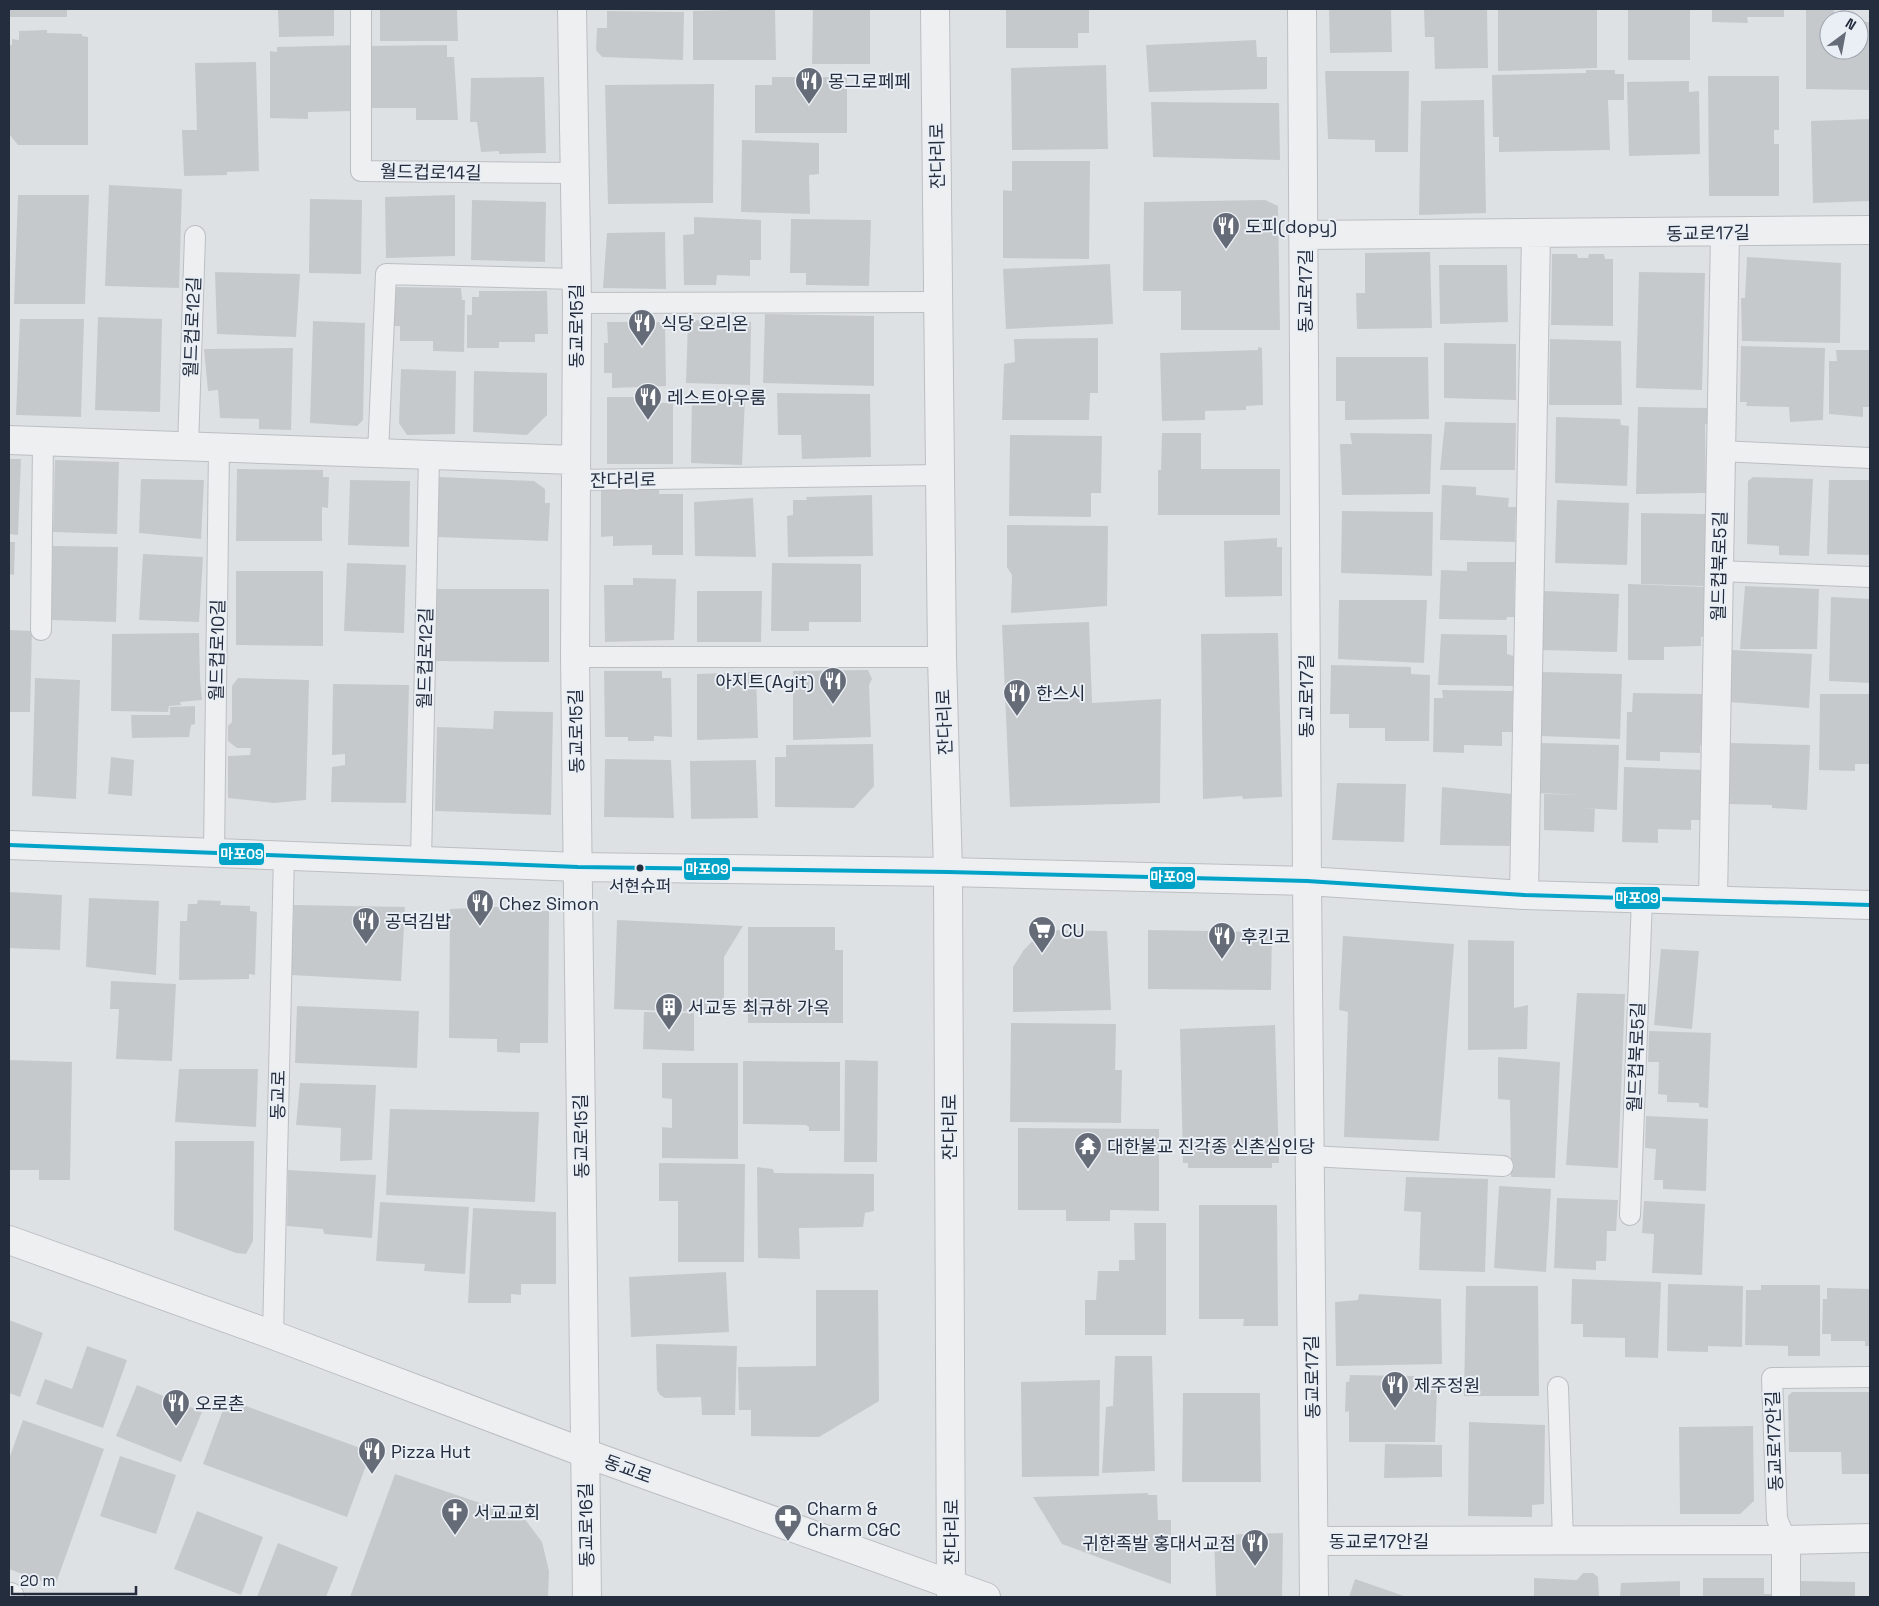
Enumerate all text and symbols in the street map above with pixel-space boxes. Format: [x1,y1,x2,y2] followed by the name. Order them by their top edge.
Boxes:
[1819,10,1869,60] north arrow
[1842,14,1860,34] text: N
[794,66,824,105] restaurant icon: 몽그로페페
[828,70,911,93] place label: 몽그로페페
[925,123,949,189] street label: 잔다리로
[380,160,482,184] street label: 월드컵로14길
[1211,211,1241,250] restaurant icon: 도피(dopy)
[1245,215,1337,238] place label: 도피(dopy)
[1666,221,1750,245] street label: 동교로17길
[1294,249,1317,333] street label: 동교로17길
[179,276,205,378] street label: 월드컵로12길
[565,284,588,368] street label: 동교로15길
[627,308,657,347] restaurant icon: 식당 오리온
[661,312,748,335] place label: 식당 오리온
[633,382,663,421] restaurant icon: 레스트아우룸
[667,386,766,409] place label: 레스트아우룸
[590,468,656,492] street label: 잔다리로
[1707,511,1731,621] street label: 월드컵북로5길
[205,599,229,701] street label: 월드컵로10길
[413,607,437,709] street label: 월드컵로12길
[1295,654,1318,738] street label: 동교로17길
[818,666,848,705] restaurant icon: 아지트(Agit)
[715,670,814,693] place label: 아지트(Agit)
[1002,678,1032,717] restaurant icon: 한스시
[1036,682,1086,705] place label: 한스시
[931,688,957,756] street label: 잔다리로
[564,689,588,773] street label: 동교로15길
[218,842,265,866] line badge: 마포09
[220,845,264,863] text: 마포09
[683,857,731,881] line badge: 마포09
[685,860,729,878] text: 마포09
[635,863,645,873] marker: 서현슈퍼
[1149,866,1196,890] line badge: 마포09
[1150,868,1194,886] text: 마포09
[609,875,671,897] place label: 서현슈퍼
[1614,886,1661,910] line badge: 마포09
[465,888,495,927] restaurant icon: Chez Simon
[1615,889,1659,907] text: 마포09
[499,892,599,915] place label: Chez Simon
[351,906,381,945] restaurant icon: 공덕김밥
[385,910,451,933] place label: 공덕김밥
[1027,915,1057,954] supermarket icon: CU
[1061,919,1085,942] place label: CU
[1207,921,1237,960] restaurant icon: 후킨코
[1241,925,1291,948] place label: 후킨코
[654,992,684,1031] building icon: 서교동 최규하 가옥
[688,996,830,1019] place label: 서교동 최규하 가옥
[1623,1002,1649,1112] street label: 월드컵북로5길
[266,1070,290,1120] street label: 동교로
[569,1094,593,1178] street label: 동교로15길
[938,1094,961,1160] street label: 잔다리로
[1073,1131,1103,1170] temple icon: 대한불교 진각종 신촌심인당
[1107,1135,1315,1158] place label: 대한불교 진각종 신촌심인당
[1300,1335,1324,1419] street label: 동교로17길
[1380,1370,1410,1409] restaurant icon: 제주정원
[1414,1374,1480,1397] place label: 제주정원
[161,1388,191,1427] restaurant icon: 오로촌
[1761,1390,1787,1492] street label: 동교로17안길
[195,1392,245,1415] place label: 오로촌
[357,1436,387,1475] restaurant icon: Pizza Hut
[391,1440,471,1463] place label: Pizza Hut
[601,1450,655,1488] street label: 동교로
[574,1482,598,1568] street label: 동교로16길
[440,1497,470,1536] church icon: 서교교회
[807,1497,901,1541] place label: Charm & Charm C&C
[940,1499,963,1565] street label: 잔다리로
[474,1501,540,1524] place label: 서교교회
[773,1503,803,1542] pharmacy icon: Charm & Charm C&C
[1240,1528,1270,1567] restaurant icon: 귀한족발 홍대서교점
[1329,1530,1429,1553] street label: 동교로17안길
[1082,1532,1236,1555] place label: 귀한족발 홍대서교점
[12,1564,136,1596] scale bar
[20,1571,55,1590] text: 20 m

